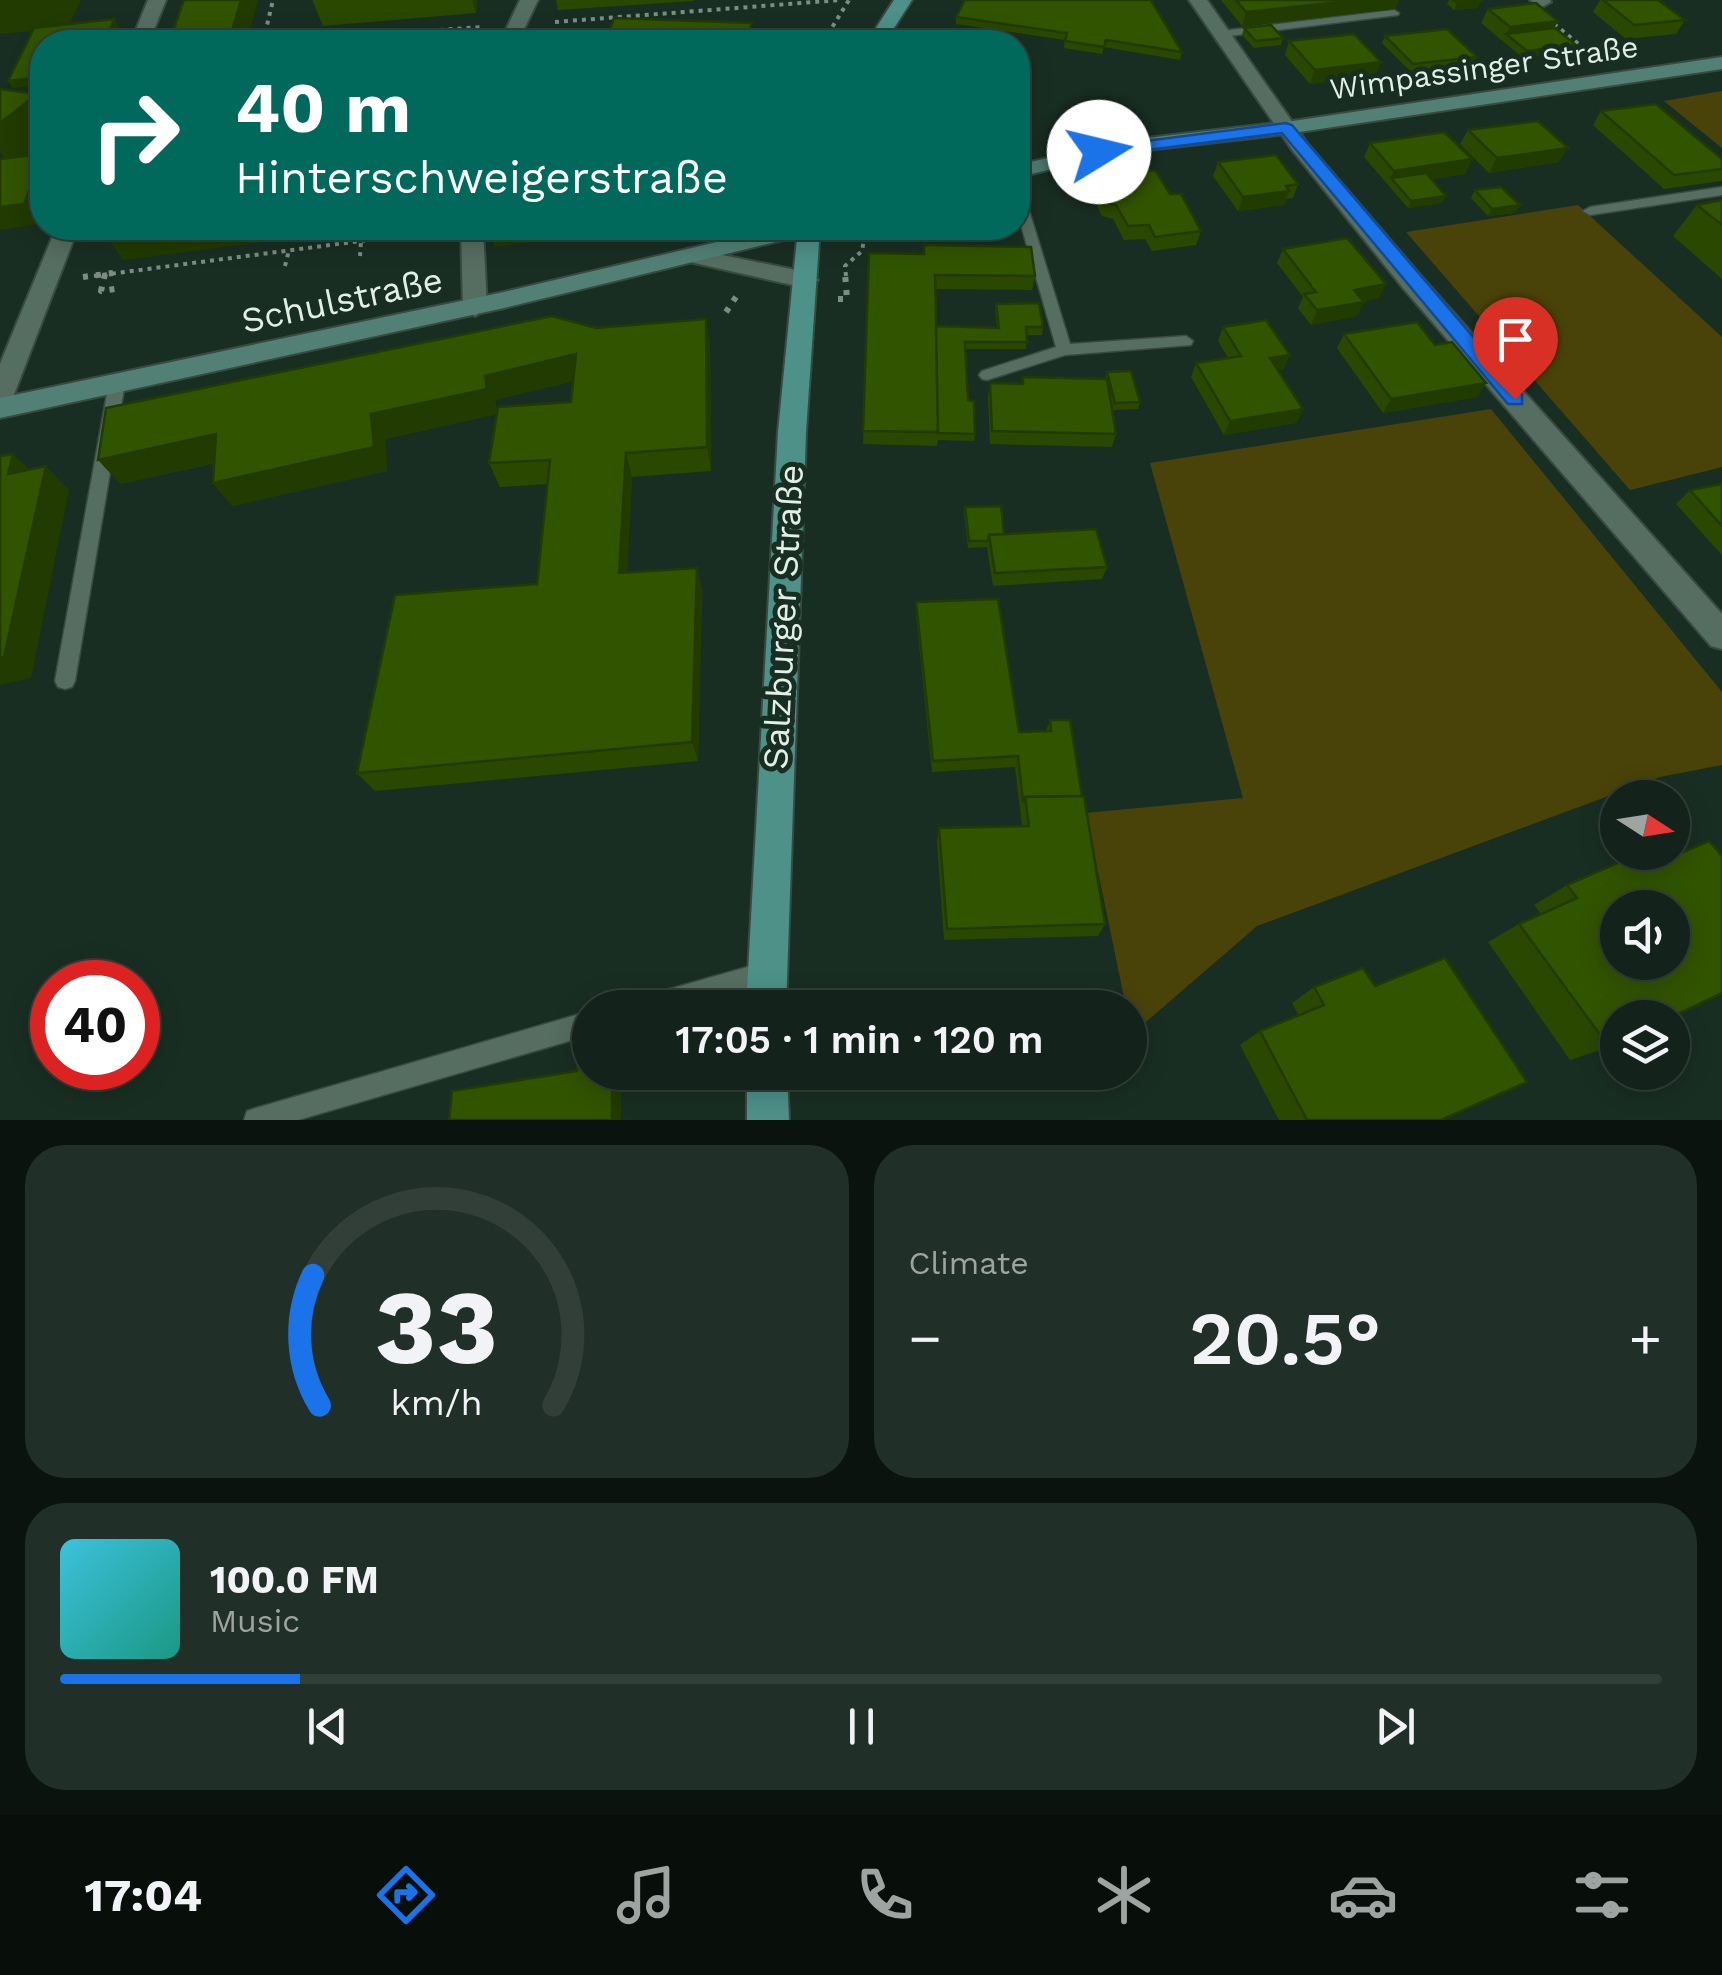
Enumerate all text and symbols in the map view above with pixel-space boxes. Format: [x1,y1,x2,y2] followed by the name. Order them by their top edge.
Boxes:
[1328,29,1640,106] street label: Wimpassinger Straße
[235,67,411,149] text: 40 m
[70,70,200,200] icon: right
[1047,100,1151,204] position arrow
[235,151,728,204] text: Hinterschweigerstraße
[238,258,446,342] street label: Schulstraße
[1473,297,1558,400] pin
[1488,312,1543,367] icon: arrive
[754,464,812,770] street label: Salzburger Straße
[1600,780,1690,870] north arrow
[1600,780,1690,1090] map controls
[1600,890,1690,980] button: sound
[30,960,160,1090] speed limit sign: 40
[1600,1000,1690,1090] button: layers
[676,1018,1043,1062] text: 17:05 · 1 min · 120 m
[909,1244,1029,1282] text: Climate
[375,1266,498,1388] text: 33
[1189,1294,1381,1382] text: 20.5°
[909,1306,942,1370] text: −
[1629,1306,1662,1370] text: +
[391,1382,483,1424] text: km/h
[210,1558,379,1602] text: 100.0 FM
[210,1602,300,1640] text: Music
[300,1699,355,1754] icon: previous
[834,1699,889,1754] icon: pause
[1368,1699,1423,1754] icon: next
[371,1860,441,1930] icon: directions
[611,1860,681,1930] icon: music
[850,1860,920,1930] icon: phone
[1089,1860,1159,1930] icon: climate
[1328,1860,1398,1930] icon: car
[1567,1860,1637,1930] icon: filters
[85,1869,202,1922] text: 17:04

